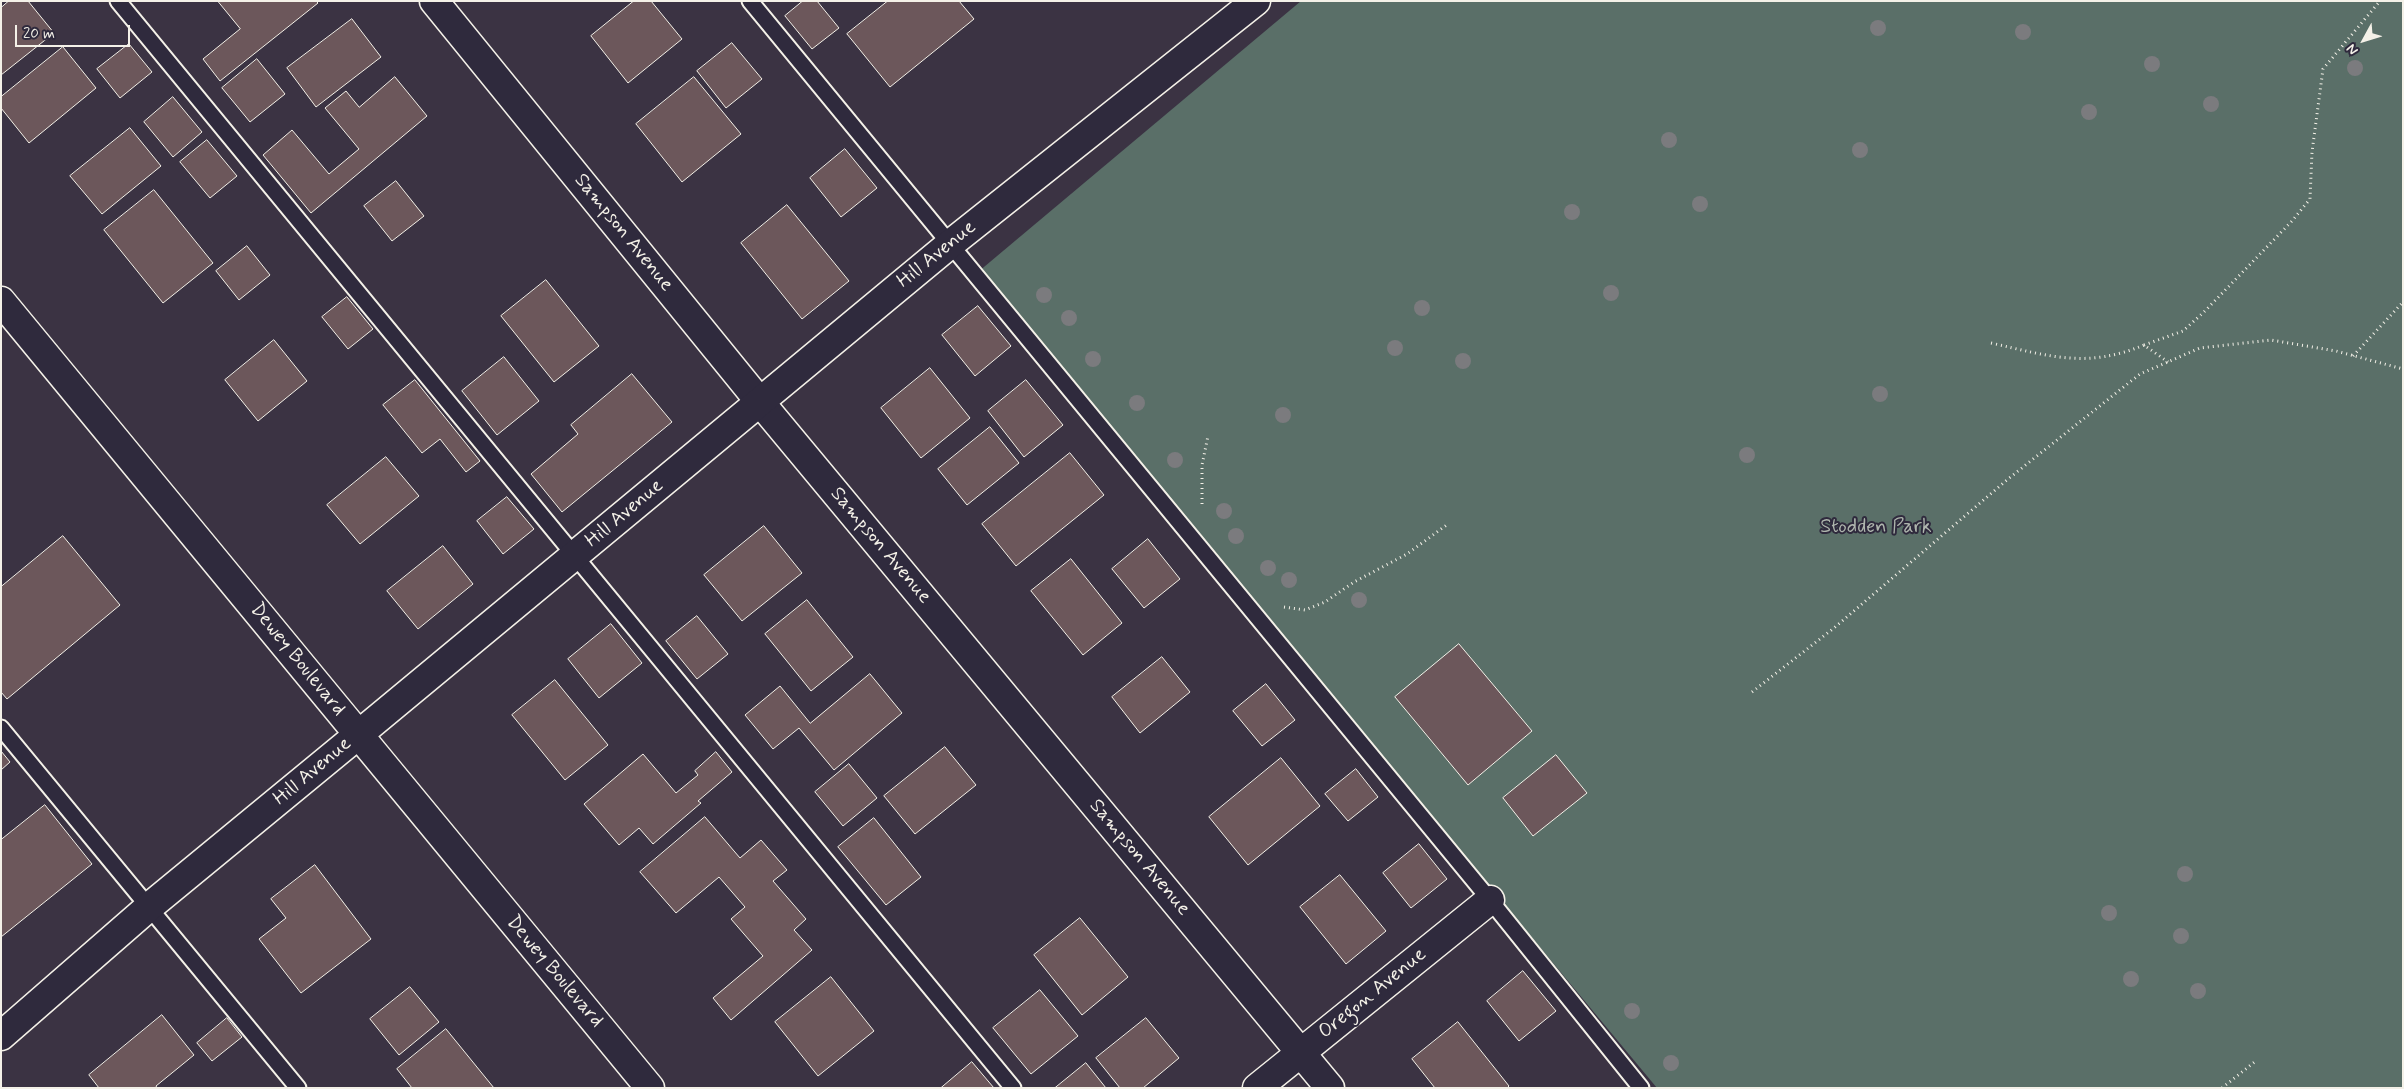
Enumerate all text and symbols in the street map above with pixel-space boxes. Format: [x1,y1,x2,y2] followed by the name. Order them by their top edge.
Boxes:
[18,15,132,47] scale bar
[2339,15,2389,65] north arrow
[23,24,55,44] text: 20 m
[2342,40,2362,59] text: N
[568,169,678,297] street label: Sampson Avenue
[893,216,981,294] street label: Hill Avenue
[581,474,669,554] street label: Hill Avenue
[824,483,936,609] street label: Sampson Avenue
[1820,516,1932,540] park label: Stodden Park
[244,599,350,721] street label: Dewey Boulevard
[269,732,357,812] street label: Hill Avenue
[1083,795,1195,921] street label: Sampson Avenue
[500,911,608,1033] street label: Dewey Boulevard
[1314,943,1432,1045] street label: Oregon Avenue

